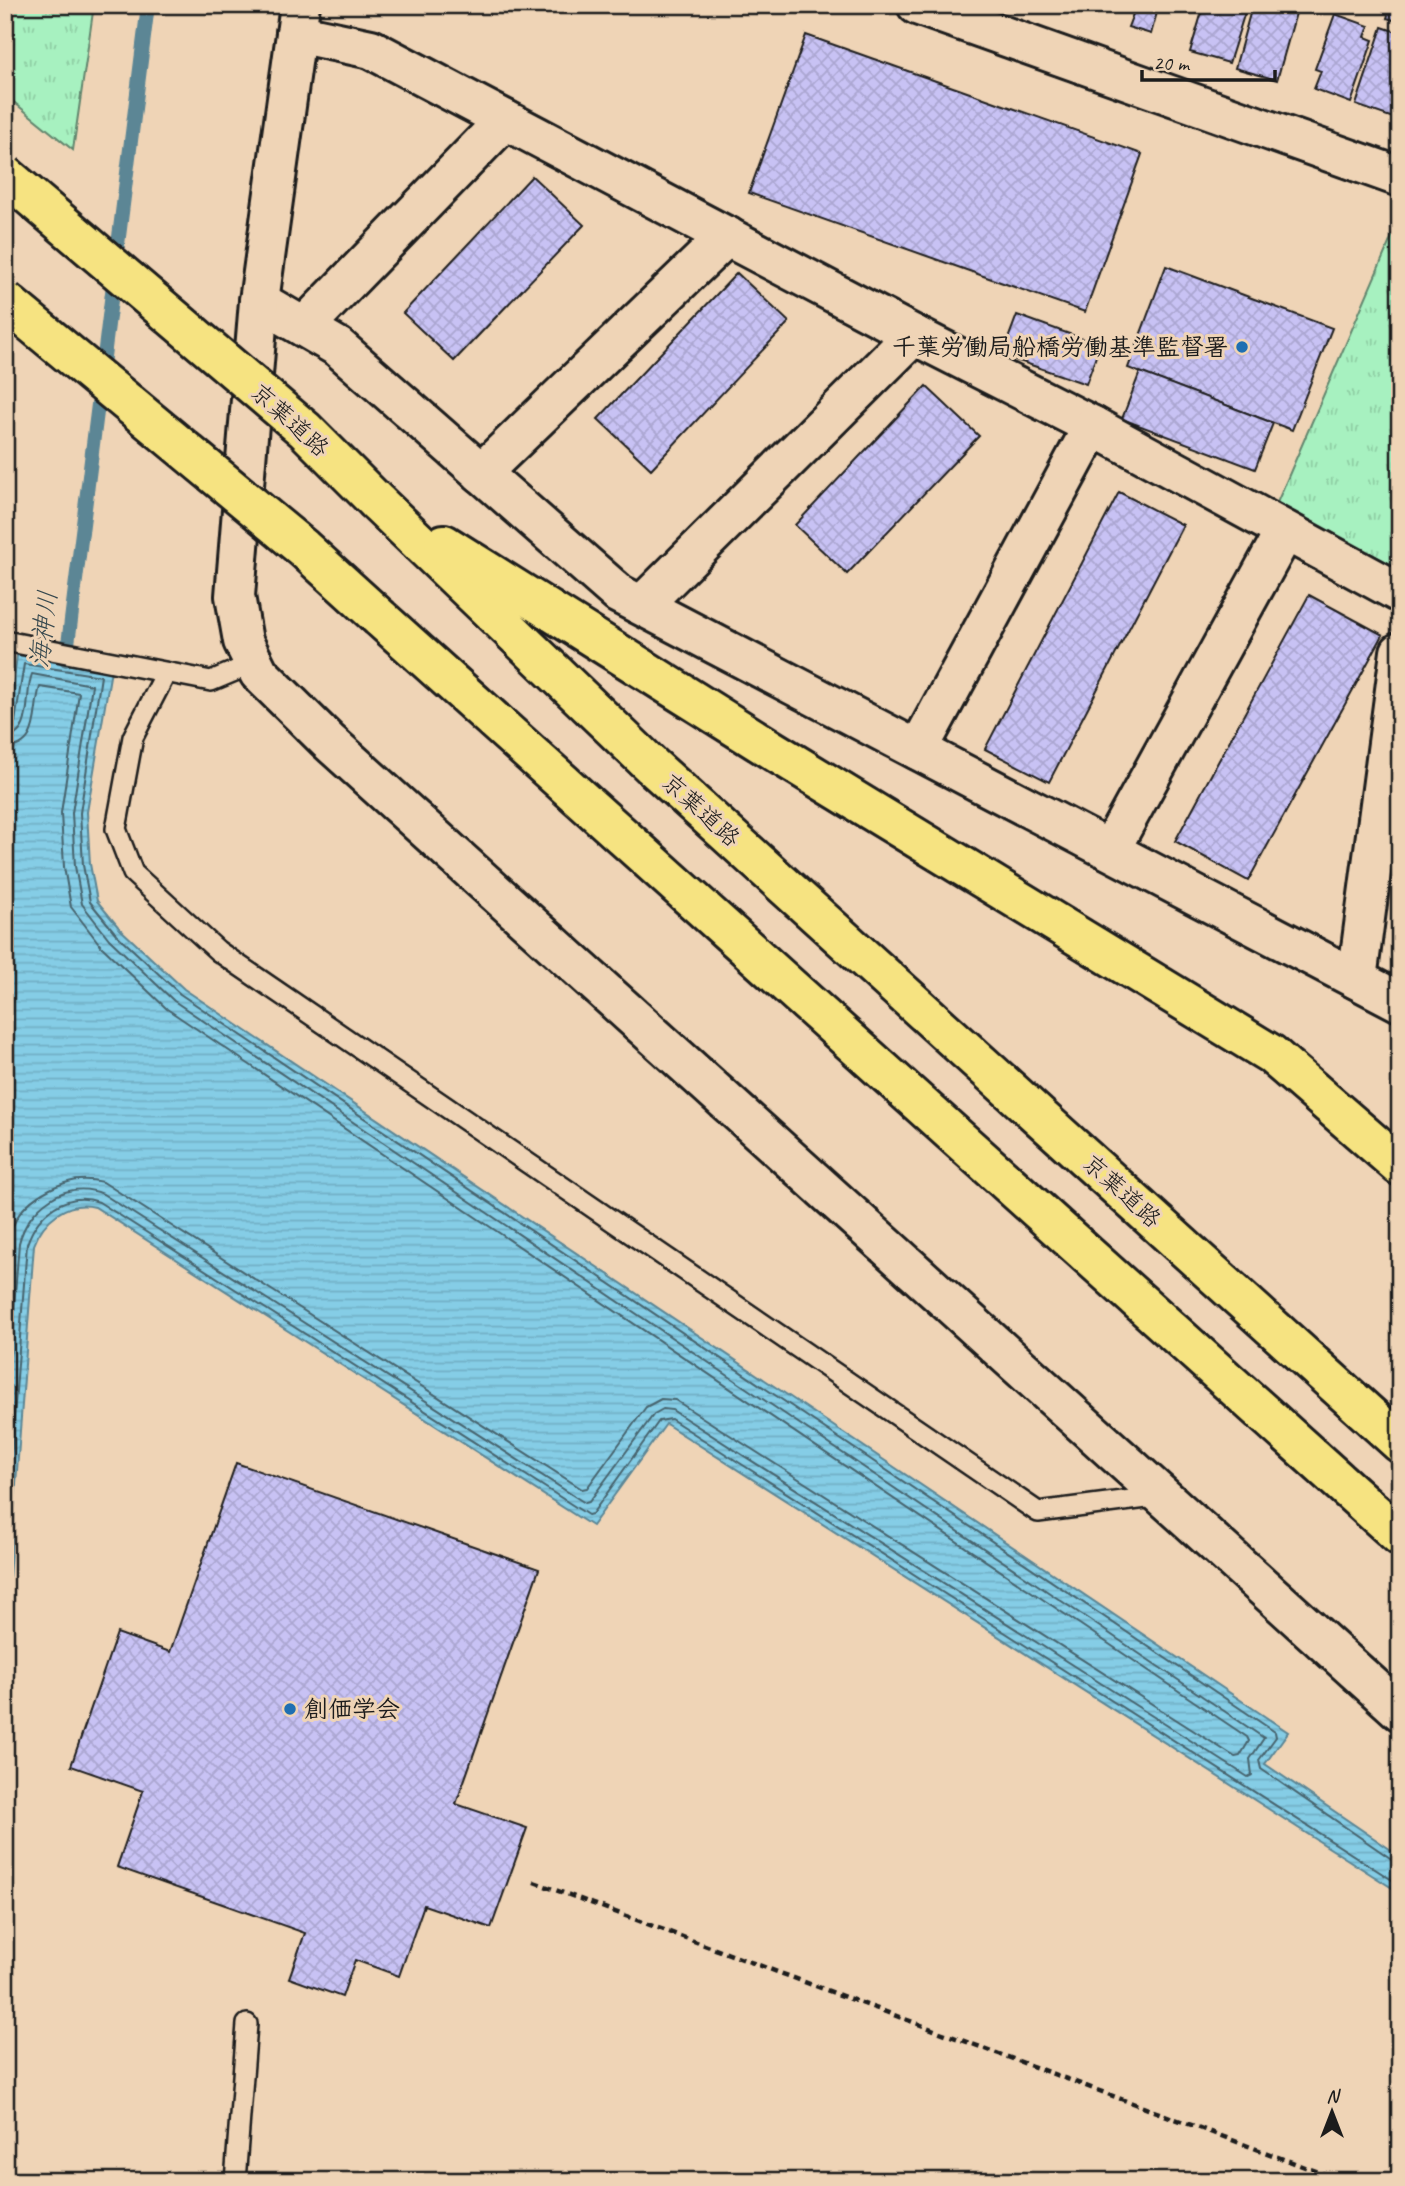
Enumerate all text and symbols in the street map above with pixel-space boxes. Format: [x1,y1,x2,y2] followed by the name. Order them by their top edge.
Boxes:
[1142,38,1276,82] scale bar
[1153,50,1191,76] text: 20 m
[892,332,1228,362] place label: 千葉労働局船橋労働基準監督署
[1234,339,1250,355] marker: 千葉労働局船橋労働基準監督署
[244,377,336,463] street label: 京葉道路
[22,588,65,670] water label: 海神川
[655,767,747,853] street label: 京葉道路
[1076,1148,1168,1234] street label: 京葉道路
[304,1694,400,1724] place label: 創価学会
[282,1701,298,1717] marker: 創価学会
[1296,2078,1366,2148] north arrow
[1326,2084,1341,2108] text: N

